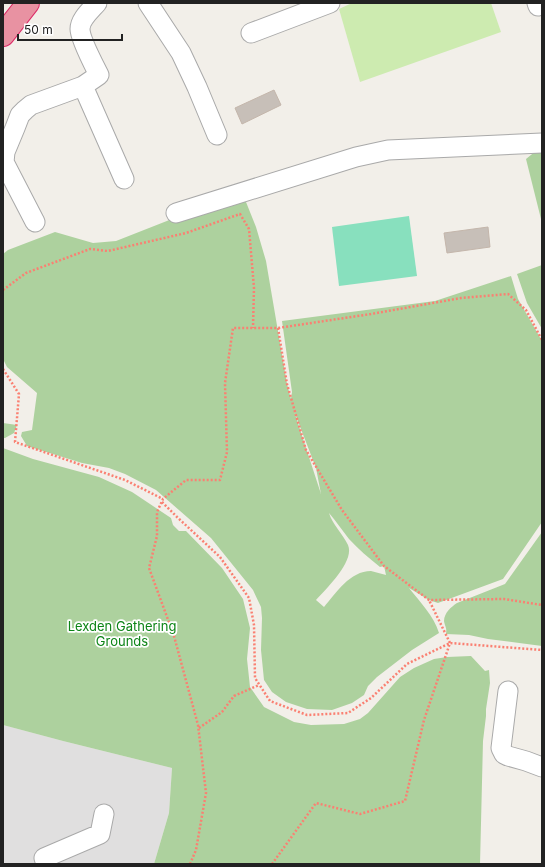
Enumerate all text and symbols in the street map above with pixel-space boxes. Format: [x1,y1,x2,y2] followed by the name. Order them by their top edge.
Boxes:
[18,16,122,42] scale bar
[24,22,53,37] text: 50 m
[68,618,176,649] park label: Lexden Gathering Grounds

